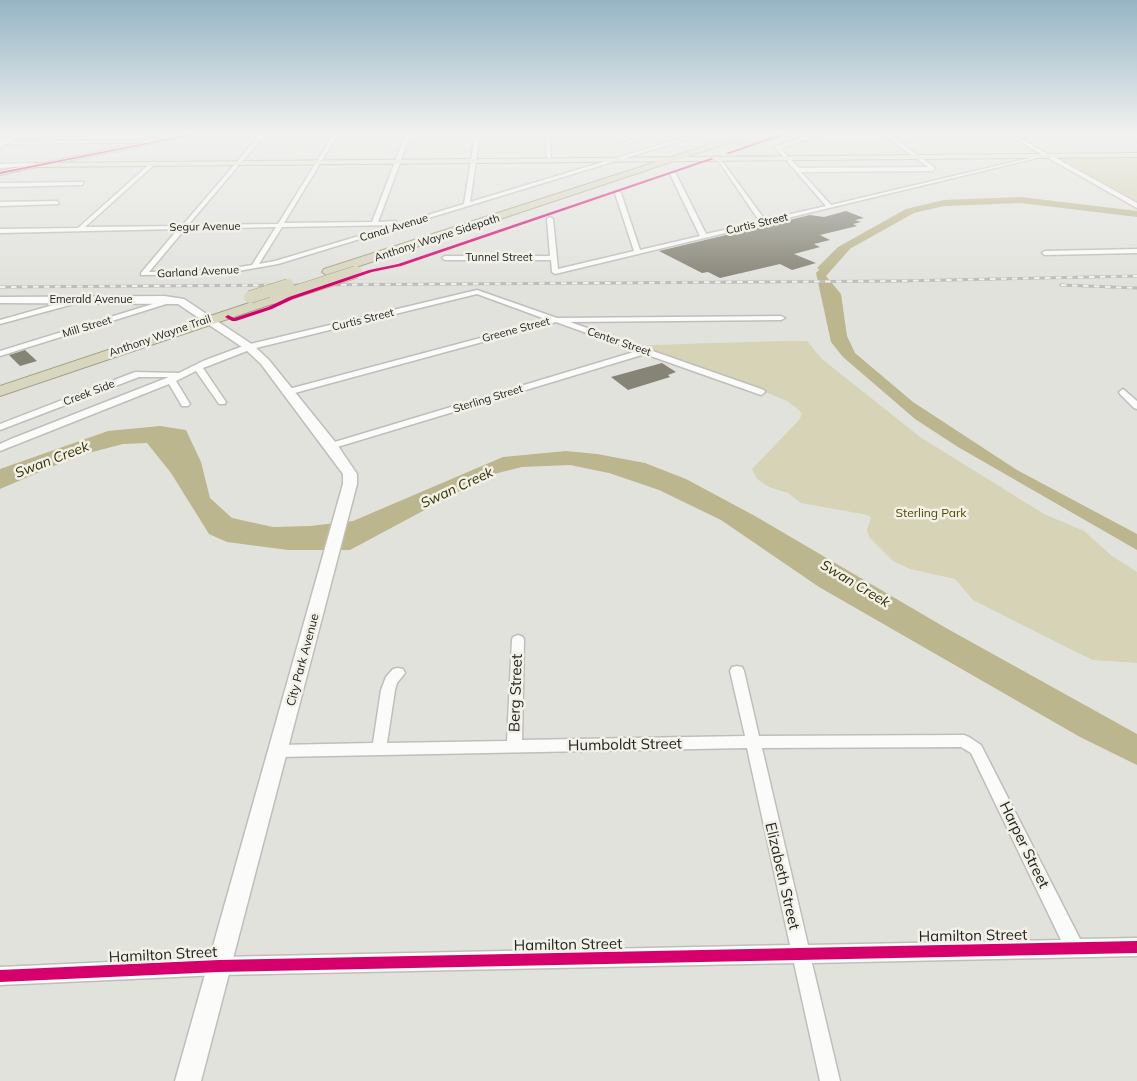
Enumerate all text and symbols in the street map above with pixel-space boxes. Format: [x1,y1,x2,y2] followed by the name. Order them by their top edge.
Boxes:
[725,210,789,238] street label: Curtis Street
[358,211,430,245] street label: Canal Avenue
[373,211,501,265] street label: Anthony Wayne Sidepath
[169,220,241,234] street label: Segur Avenue
[466,251,532,265] street label: Tunnel Street
[157,263,239,281] street label: Garland Avenue
[49,293,133,307] street label: Emerald Avenue
[331,306,395,334] street label: Curtis Street
[107,312,213,360] street label: Anthony Wayne Trail
[61,313,113,341] street label: Mill Street
[481,315,551,345] street label: Greene Street
[585,325,653,359] street label: Center Street
[61,377,117,409] street label: Creek Side
[452,382,524,416] street label: Sterling Street
[13,438,91,482] water label: Swan Creek
[418,464,496,512] water label: Swan Creek
[896,506,966,520] park label: Sterling Park
[817,557,893,611] water label: Swan Creek
[284,612,322,708] street label: City Park Avenue
[506,654,526,732] street label: Berg Street
[568,735,682,755] street label: Humboldt Street
[995,799,1053,891] street label: Harper Street
[761,821,803,931] street label: Elizabeth Street
[918,926,1028,946] street label: Hamilton Street
[513,935,623,955] street label: Hamilton Street
[108,943,218,967] street label: Hamilton Street

